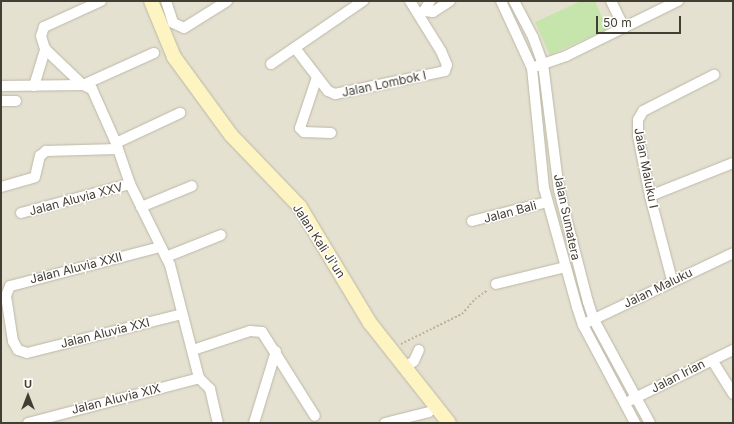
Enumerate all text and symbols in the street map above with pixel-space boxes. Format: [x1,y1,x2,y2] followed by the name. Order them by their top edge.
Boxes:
[598,8,683,34] scale bar
[603,15,632,30] text: 50 m
[340,68,428,100] street label: Jalan Lombok I
[631,127,661,209] street label: Jalan Maluku I
[551,173,583,261] street label: Jalan Sumatera
[28,180,124,218] street label: Jalan Aluvia XXV
[482,198,538,226] street label: Jalan Bali
[290,201,348,281] street label: Jalan Kali Ji'un
[28,250,124,286] street label: Jalan Aluvia XXII
[621,265,695,311] street label: Jalan Maluku
[59,315,151,351] street label: Jalan Aluvia XXI
[649,356,707,396] street label: Jalan Irian
[8,376,48,416] north arrow
[24,377,32,391] text: U
[70,381,162,417] street label: Jalan Aluvia XIX

